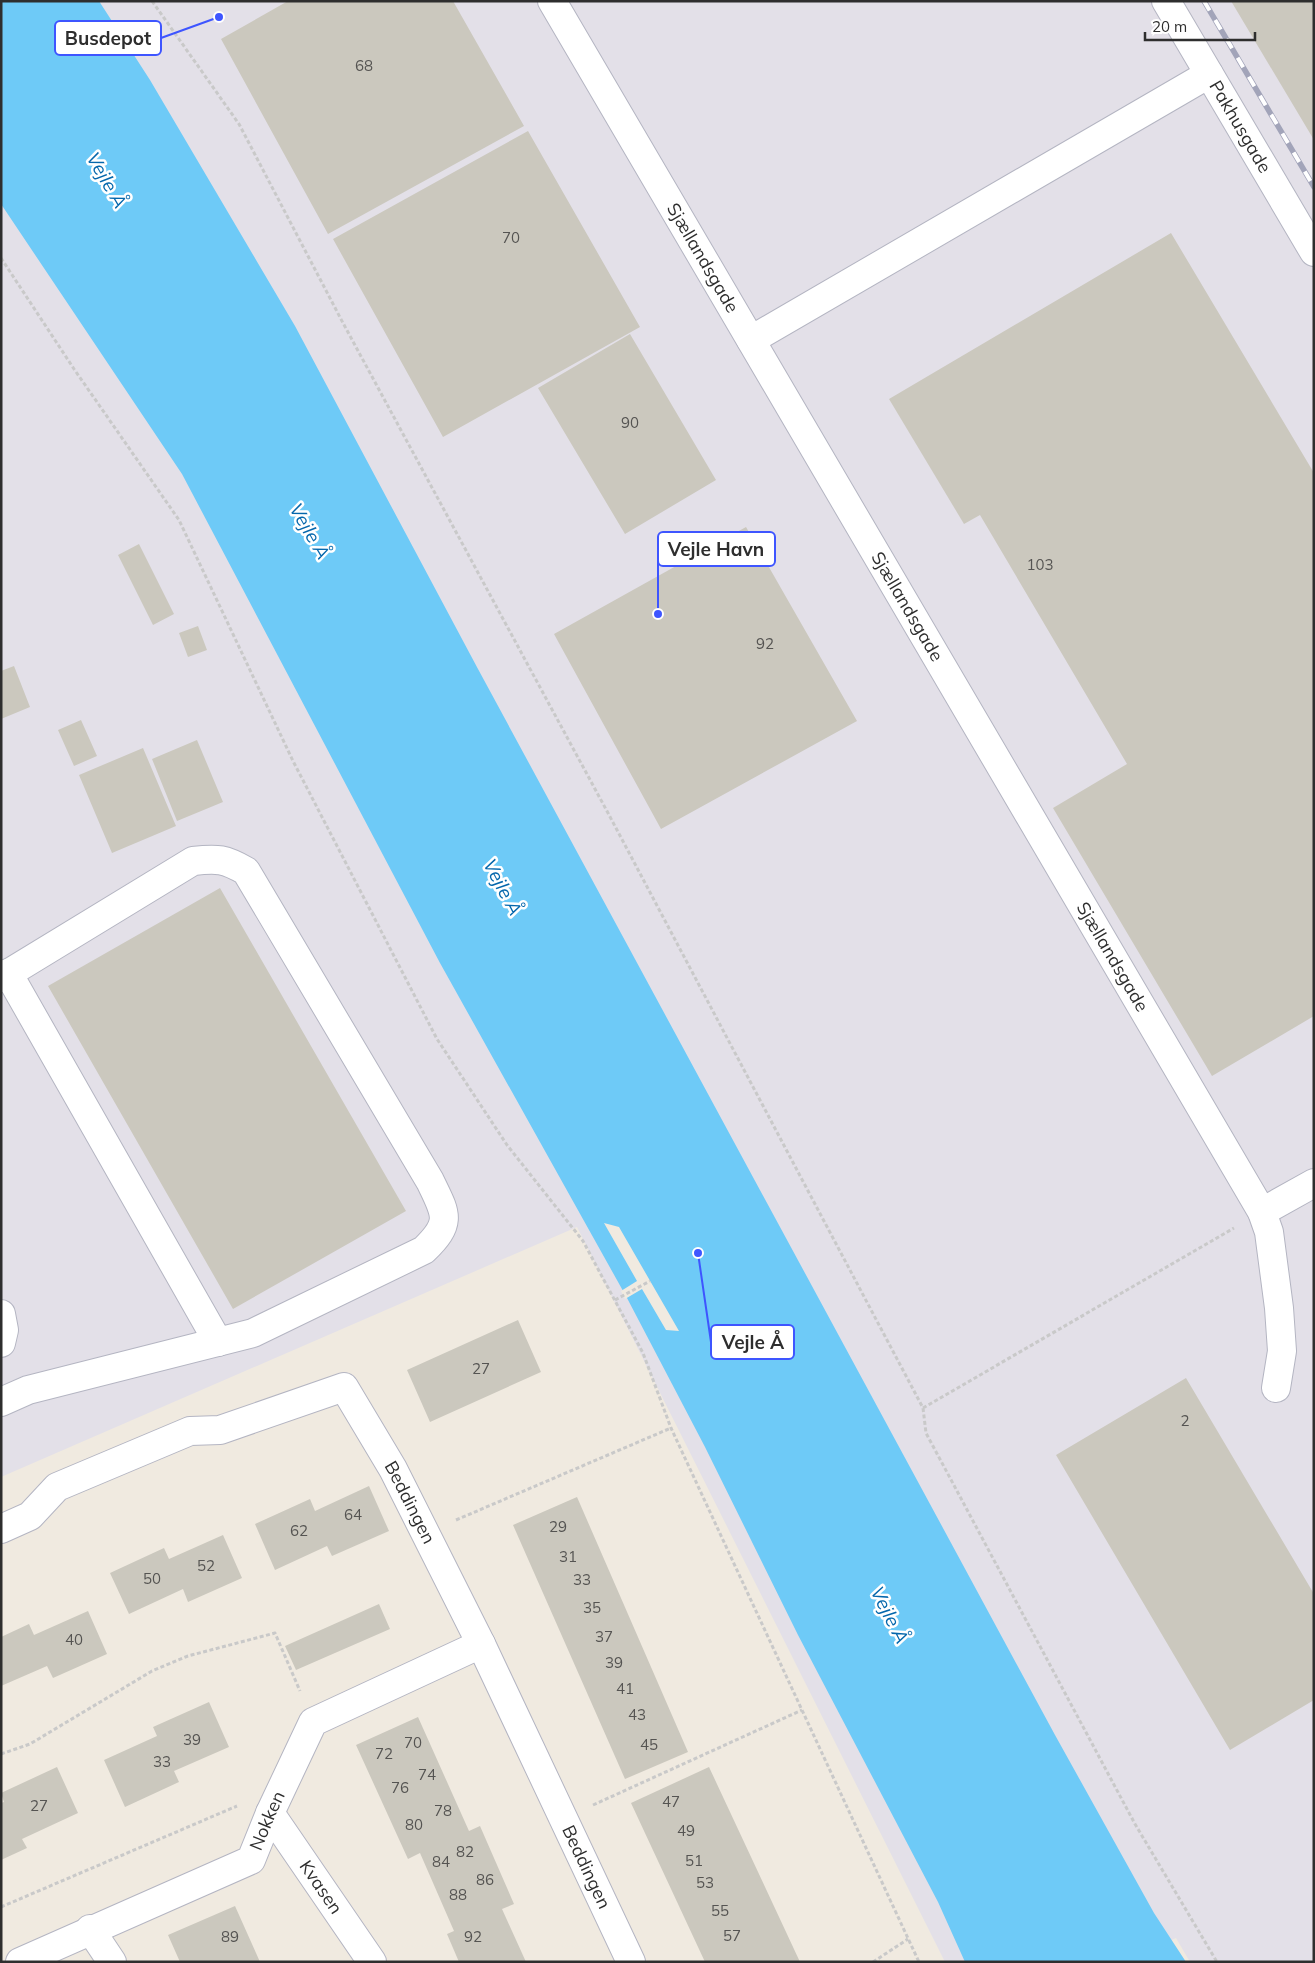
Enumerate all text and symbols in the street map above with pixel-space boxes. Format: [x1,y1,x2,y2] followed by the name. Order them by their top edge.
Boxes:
[1145,10,1255,42] scale bar
[1152,17,1187,36] text: 20 m
[55,21,161,55] callout: Busdepot
[65,26,151,50] text: Busdepot
[355,56,373,75] house number: 68
[1204,76,1277,177] street label: Pakhusgade
[81,148,133,212] water label: Vejle Å
[662,199,744,317] street label: Sjællandsgade
[502,228,520,247] house number: 70
[621,413,639,432] house number: 90
[284,499,336,563] water label: Vejle Å
[658,532,775,566] callout: Vejle Havn
[667,537,764,561] text: Vejle Havn
[866,547,949,665] street label: Sjællandsgade
[1026,555,1054,574] house number: 103
[756,634,774,653] house number: 92
[478,855,528,919] water label: Vejle Å
[1072,898,1154,1016] street label: Sjællandsgade
[711,1325,794,1359] callout: Vejle Å
[721,1330,785,1354] text: Vejle Å
[472,1359,490,1378] house number: 27
[1180,1411,1190,1430] house number: 2
[380,1457,441,1548] street label: Beddingen
[344,1505,362,1524] house number: 64
[549,1517,567,1536] house number: 29
[290,1521,308,1540] house number: 62
[559,1547,577,1566] house number: 31
[197,1556,215,1575] house number: 52
[143,1569,161,1588] house number: 50
[573,1570,591,1589] house number: 33
[866,1582,914,1648] water label: Vejle Å
[583,1598,601,1617] house number: 35
[595,1627,613,1646] house number: 37
[65,1630,83,1649] house number: 40
[605,1653,623,1672] house number: 39
[616,1679,634,1698] house number: 41
[628,1705,646,1724] house number: 43
[183,1730,201,1749] house number: 39
[404,1733,422,1752] house number: 70
[640,1735,658,1754] house number: 45
[375,1744,393,1763] house number: 72
[153,1752,171,1771] house number: 33
[418,1765,436,1784] house number: 74
[391,1778,409,1797] house number: 76
[244,1787,290,1854] street label: Nokken
[662,1792,680,1811] house number: 47
[30,1796,48,1815] house number: 27
[434,1801,452,1820] house number: 78
[405,1815,423,1834] house number: 80
[557,1821,616,1912] street label: Beddingen
[677,1821,695,1840] house number: 49
[456,1842,474,1861] house number: 82
[685,1851,703,1870] house number: 51
[432,1852,450,1871] house number: 84
[295,1856,348,1918] street label: Kvasen
[476,1870,494,1889] house number: 86
[696,1873,714,1892] house number: 53
[449,1885,467,1904] house number: 88
[711,1901,729,1920] house number: 55
[723,1926,741,1945] house number: 57
[221,1927,239,1946] house number: 89
[464,1927,482,1946] house number: 92

